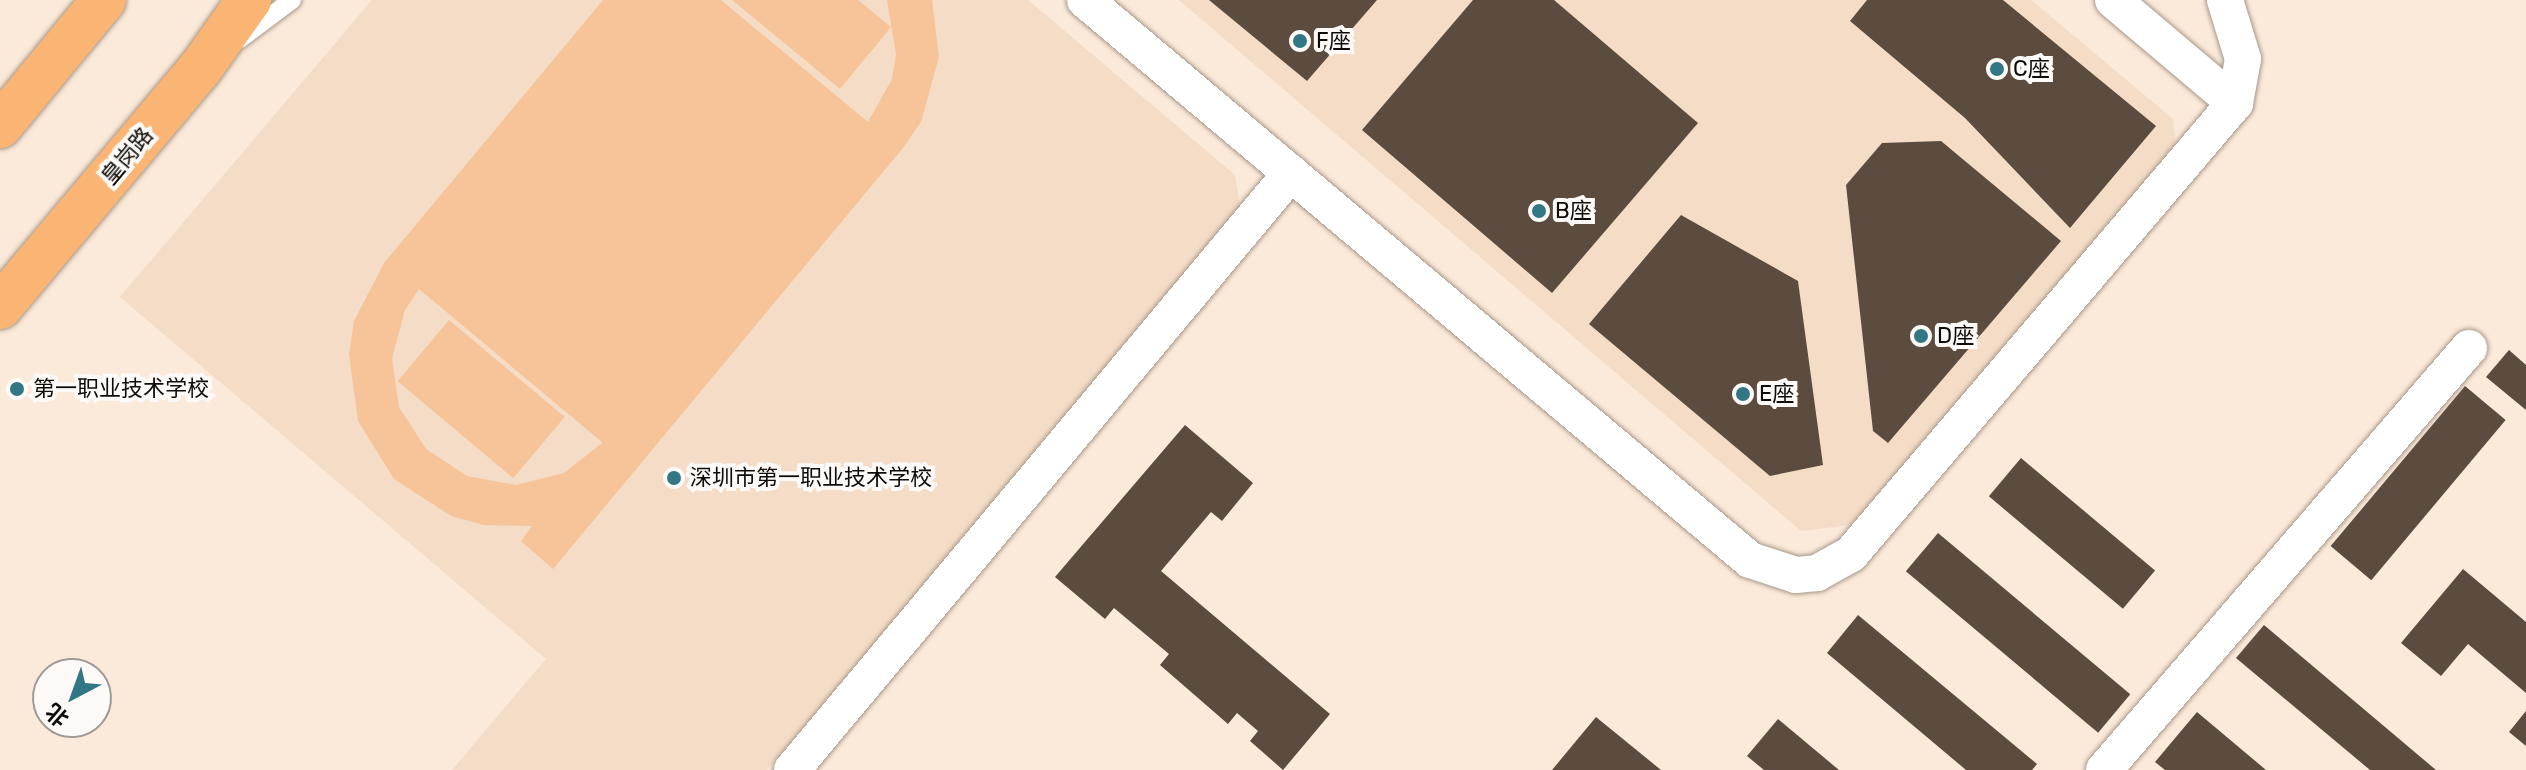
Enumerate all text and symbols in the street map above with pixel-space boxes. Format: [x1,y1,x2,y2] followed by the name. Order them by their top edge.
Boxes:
[1316,28,1351,54] place label: F座
[1291,32,1309,50] marker: F座
[2013,56,2050,82] place label: C座
[1988,60,2006,78] marker: C座
[96,122,158,190] street label: 皇岗路
[1555,198,1592,224] place label: B座
[1530,202,1548,220] marker: B座
[1937,323,1974,349] place label: D座
[1912,327,1930,345] marker: D座
[33,376,209,402] place label: 第一职业技术学校
[8,380,26,398] marker: 第一职业技术学校
[1759,381,1794,407] place label: E座
[1734,385,1752,403] marker: E座
[690,465,932,491] place label: 深圳市第一职业技术学校
[665,469,683,487] marker: 深圳市第一职业技术学校
[32,658,112,738] north arrow
[40,698,74,732] text: 北

